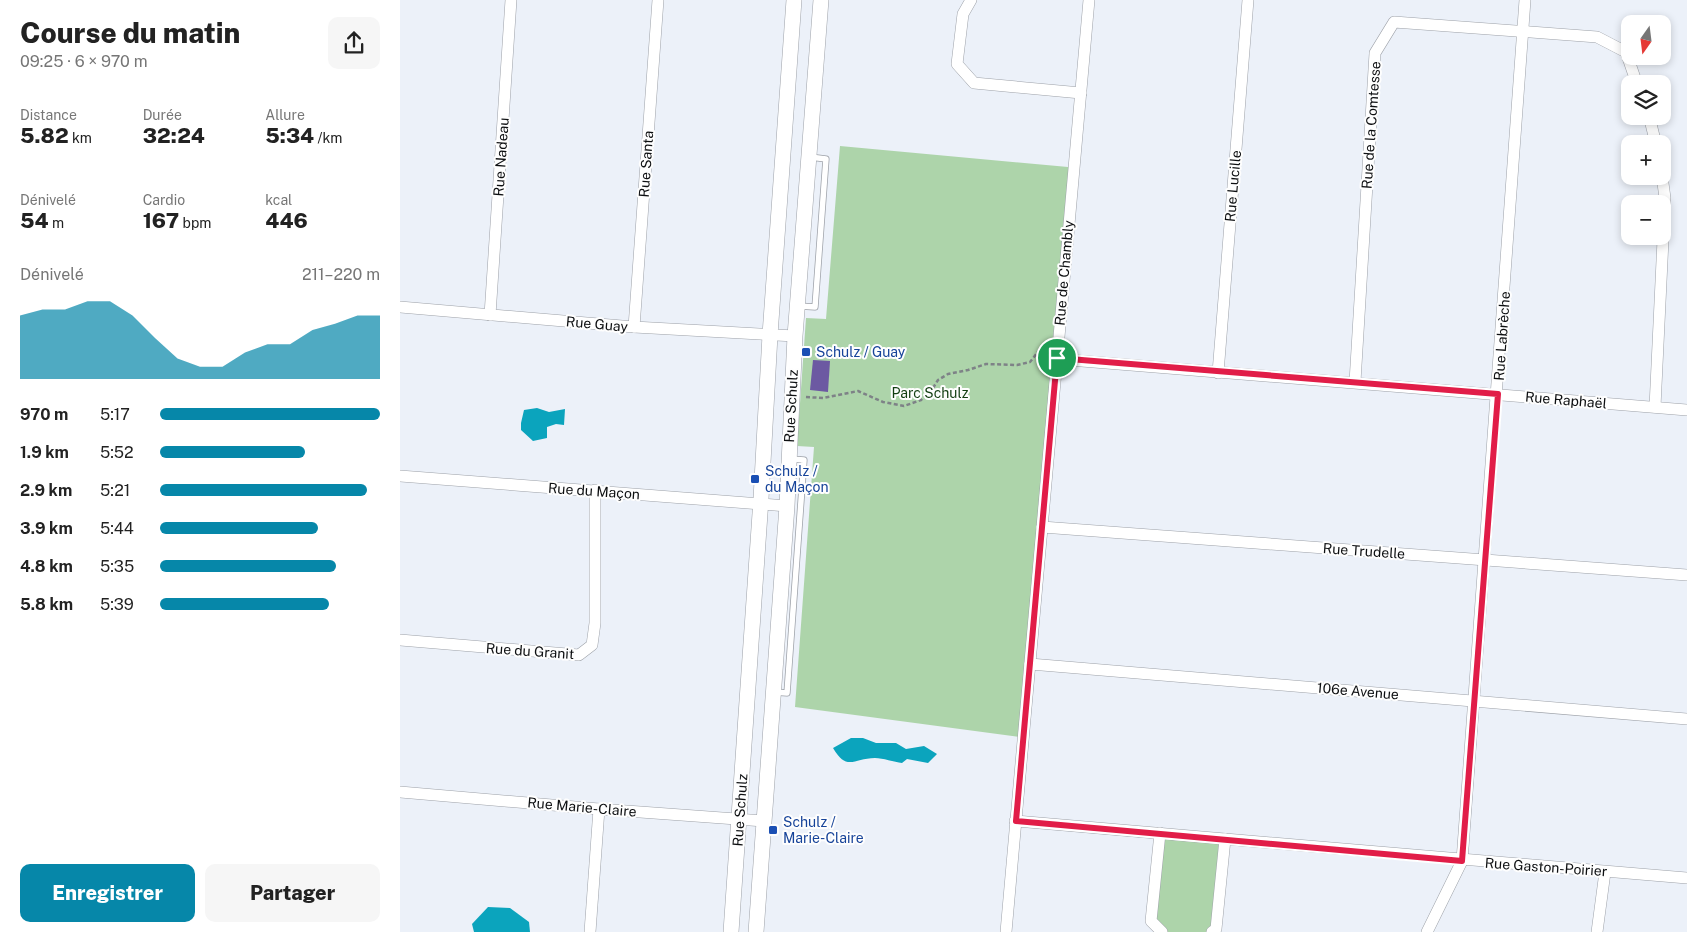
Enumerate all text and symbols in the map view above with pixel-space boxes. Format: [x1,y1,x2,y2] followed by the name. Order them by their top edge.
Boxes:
[1621,15,1671,65] north arrow
[1621,15,1671,245] map controls
[20,16,240,49] text: Course du matin
[328,17,380,69] button: share
[20,52,148,71] text: 09:25 · 6 × 970 m
[1359,61,1383,189] street label: Rue de la Comtesse
[1621,75,1671,125] button: layers
[20,107,77,123] text: Distance
[143,107,182,123] text: Durée
[265,107,305,123] text: Allure
[490,117,512,197] street label: Rue Nadeau
[20,123,69,148] text: 5.82
[143,123,205,148] text: 32:24
[265,123,314,148] text: 5:34
[69,130,92,146] text: km
[314,130,342,146] text: /km
[636,130,656,198] street label: Rue Santa
[1621,135,1671,185] button: +
[1222,149,1244,223] street label: Rue Lucille
[20,192,76,208] text: Dénivelé
[143,192,185,208] text: Cardio
[265,192,292,208] text: kcal
[1621,195,1671,245] button: −
[20,208,49,233] text: 54
[143,208,179,233] text: 167
[265,208,308,233] text: 446
[49,215,64,231] text: m
[179,215,211,231] text: bpm
[1051,219,1077,326] street label: Rue de Chambly
[20,265,84,284] text: Dénivelé
[302,265,380,284] text: 211–220 m
[1491,291,1513,381] street label: Rue Labrèche
[565,313,629,335] street label: Rue Guay
[1036,337,1078,379] pin
[816,344,906,360] place label: Schulz / Guay
[1043,344,1071,372] icon: arrive
[800,346,812,358] marker: Schulz / Guay
[781,369,801,443] street label: Rue Schulz
[891,385,969,401] park label: Parc Schulz
[1524,388,1608,412] street label: Rue Raphaël
[20,405,68,424] text: 970 m
[100,405,130,424] text: 5:17
[20,443,69,462] text: 1.9 km
[100,443,134,462] text: 5:52
[765,463,829,495] place label: Schulz / du Maçon
[749,473,761,485] marker: Schulz / du Maçon
[547,480,641,502] street label: Rue du Maçon
[20,481,72,500] text: 2.9 km
[100,481,130,500] text: 5:21
[20,519,73,538] text: 3.9 km
[100,519,134,538] text: 5:44
[1322,540,1406,562] street label: Rue Trudelle
[20,557,73,576] text: 4.8 km
[100,557,134,576] text: 5:35
[20,595,73,614] text: 5.8 km
[100,595,134,614] text: 5:39
[485,640,575,662] street label: Rue du Granit
[1316,679,1400,703] street label: 106e Avenue
[729,773,751,847] street label: Rue Schulz
[527,794,637,820] street label: Rue Marie-Claire
[783,814,864,846] place label: Schulz / Marie-Claire
[767,824,779,836] marker: Schulz / Marie-Claire
[1484,855,1608,879] street label: Rue Gaston-Poirier
[20,864,195,922] button: Enregistrer
[205,864,380,922] button: Partager

